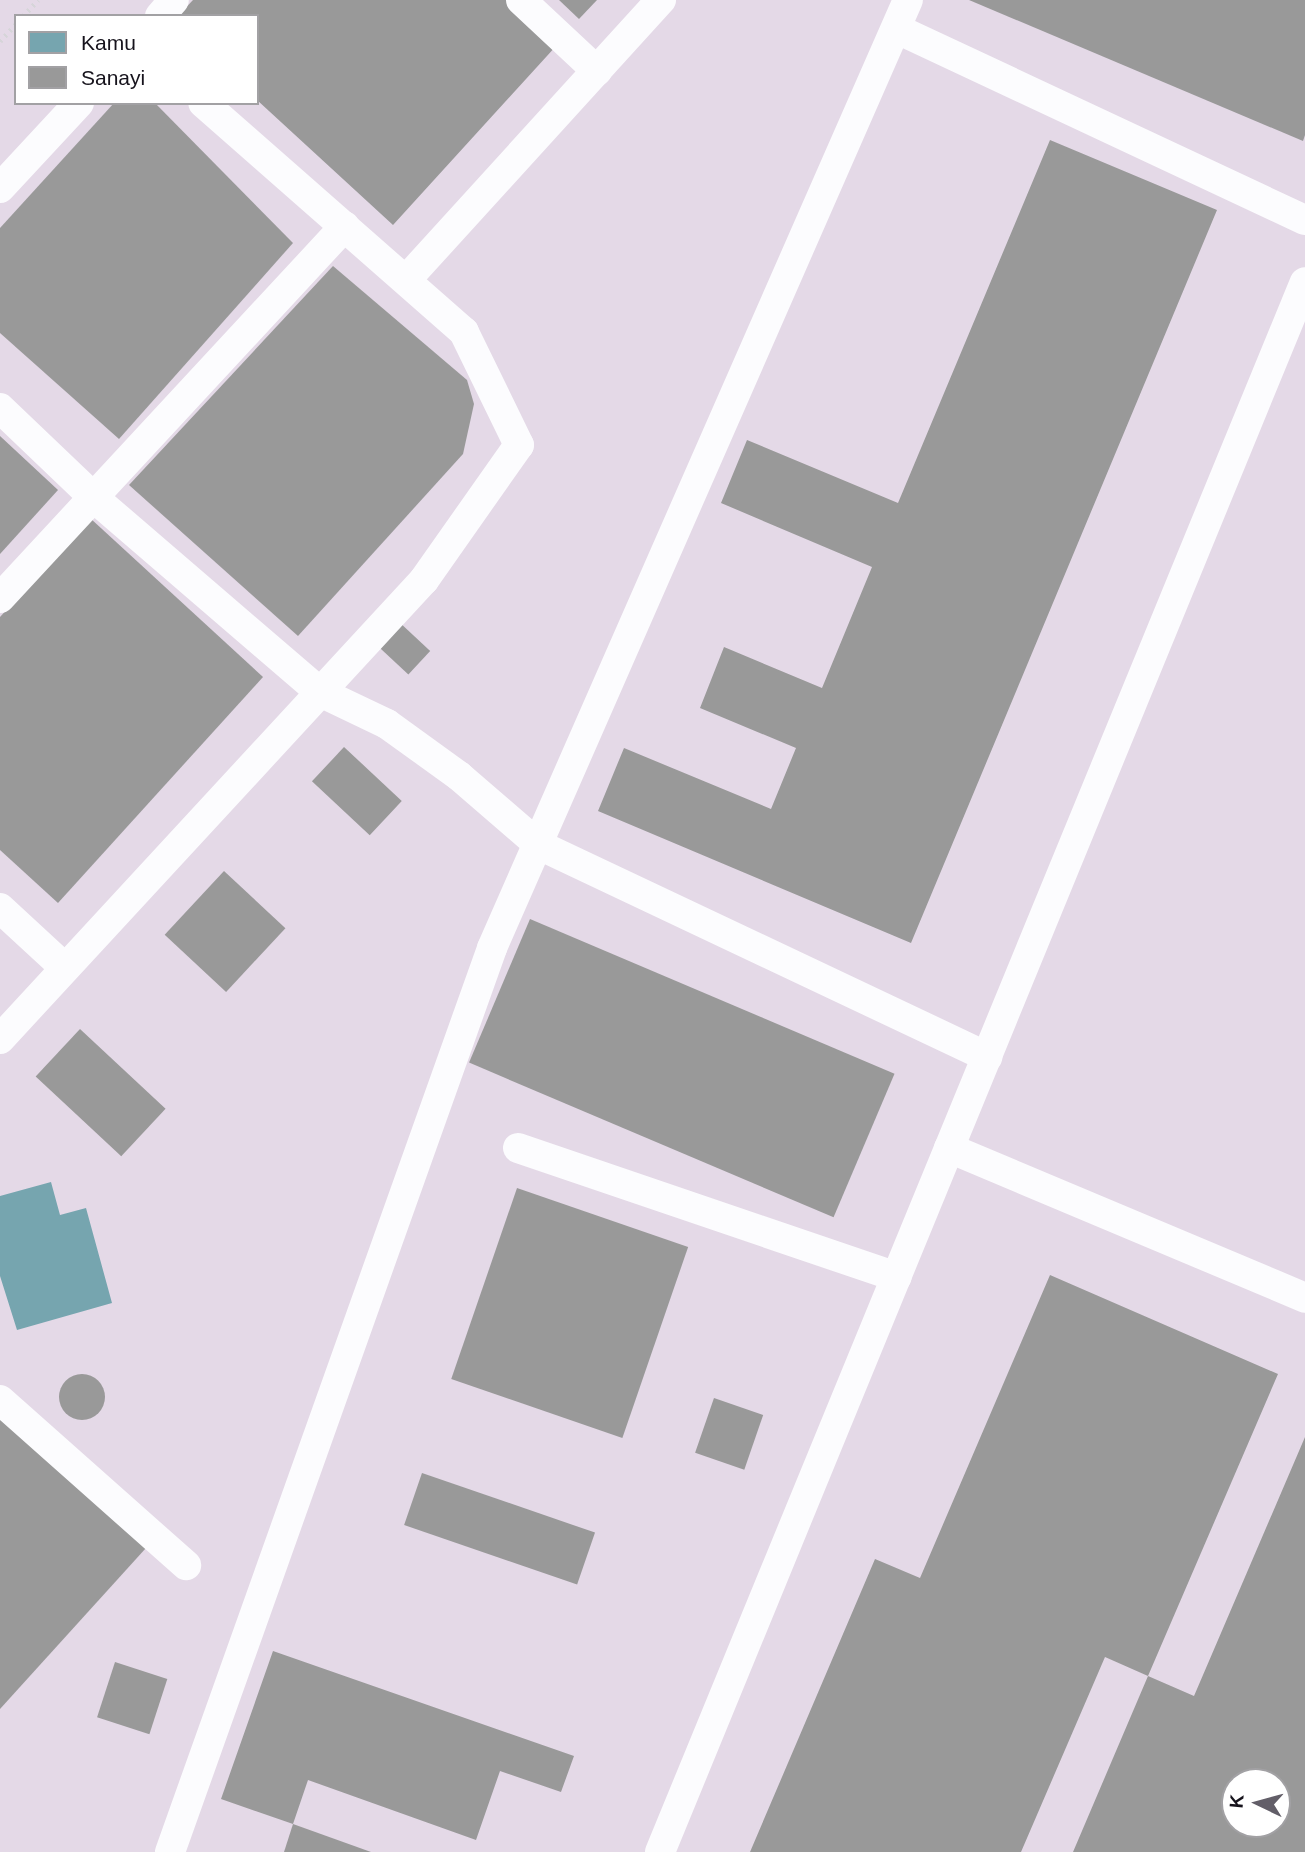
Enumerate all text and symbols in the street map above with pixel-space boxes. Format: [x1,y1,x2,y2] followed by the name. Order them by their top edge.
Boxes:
[14,14,259,105] legend
[81,31,136,54] text: Kamu
[81,66,145,89] text: Sanayi
[1221,1768,1291,1838] north arrow
[1226,1794,1248,1809] text: K

